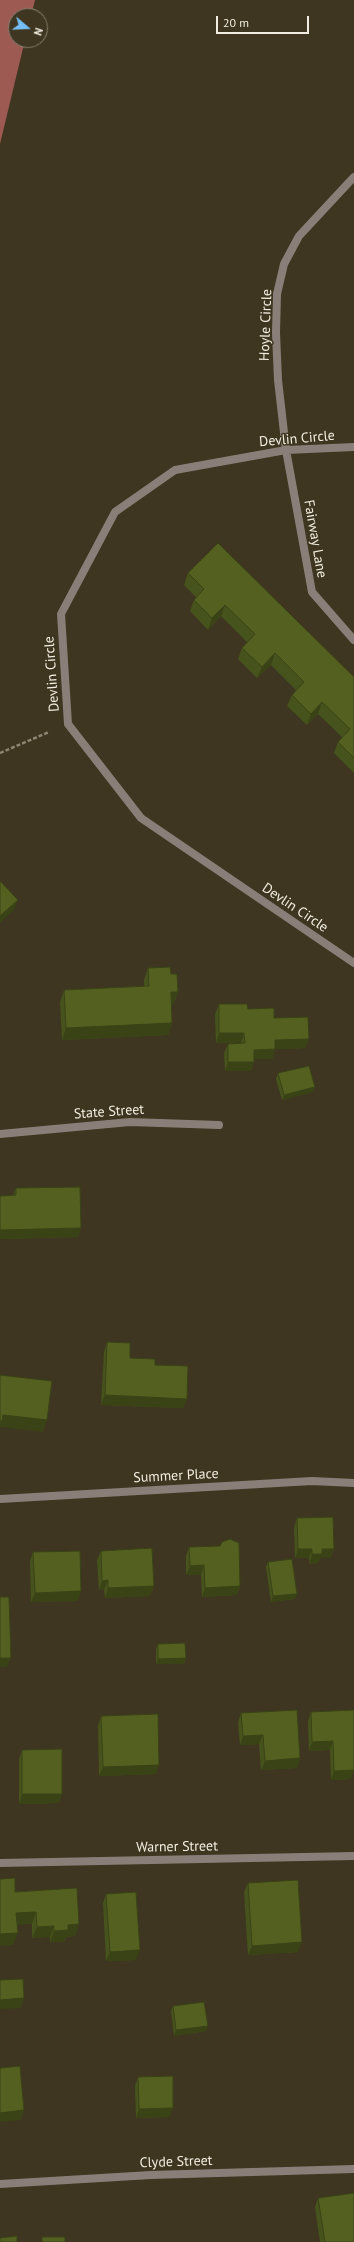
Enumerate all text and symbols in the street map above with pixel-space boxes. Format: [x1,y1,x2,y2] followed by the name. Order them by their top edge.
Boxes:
[8,8,48,48] north arrow
[218,8,311,34] scale bar
[223,15,249,30] text: 20 m
[31,26,46,37] text: N
[256,289,276,361] street label: Hoyle Circle
[258,427,336,451] street label: Devlin Circle
[300,499,330,579] street label: Fairway Lane
[41,636,63,712] street label: Devlin Circle
[259,880,331,936] street label: Devlin Circle
[73,1101,145,1123] street label: State Street
[133,1465,219,1487] street label: Summer Place
[136,1838,218,1856] street label: Warner Street
[139,2152,213,2172] street label: Clyde Street

